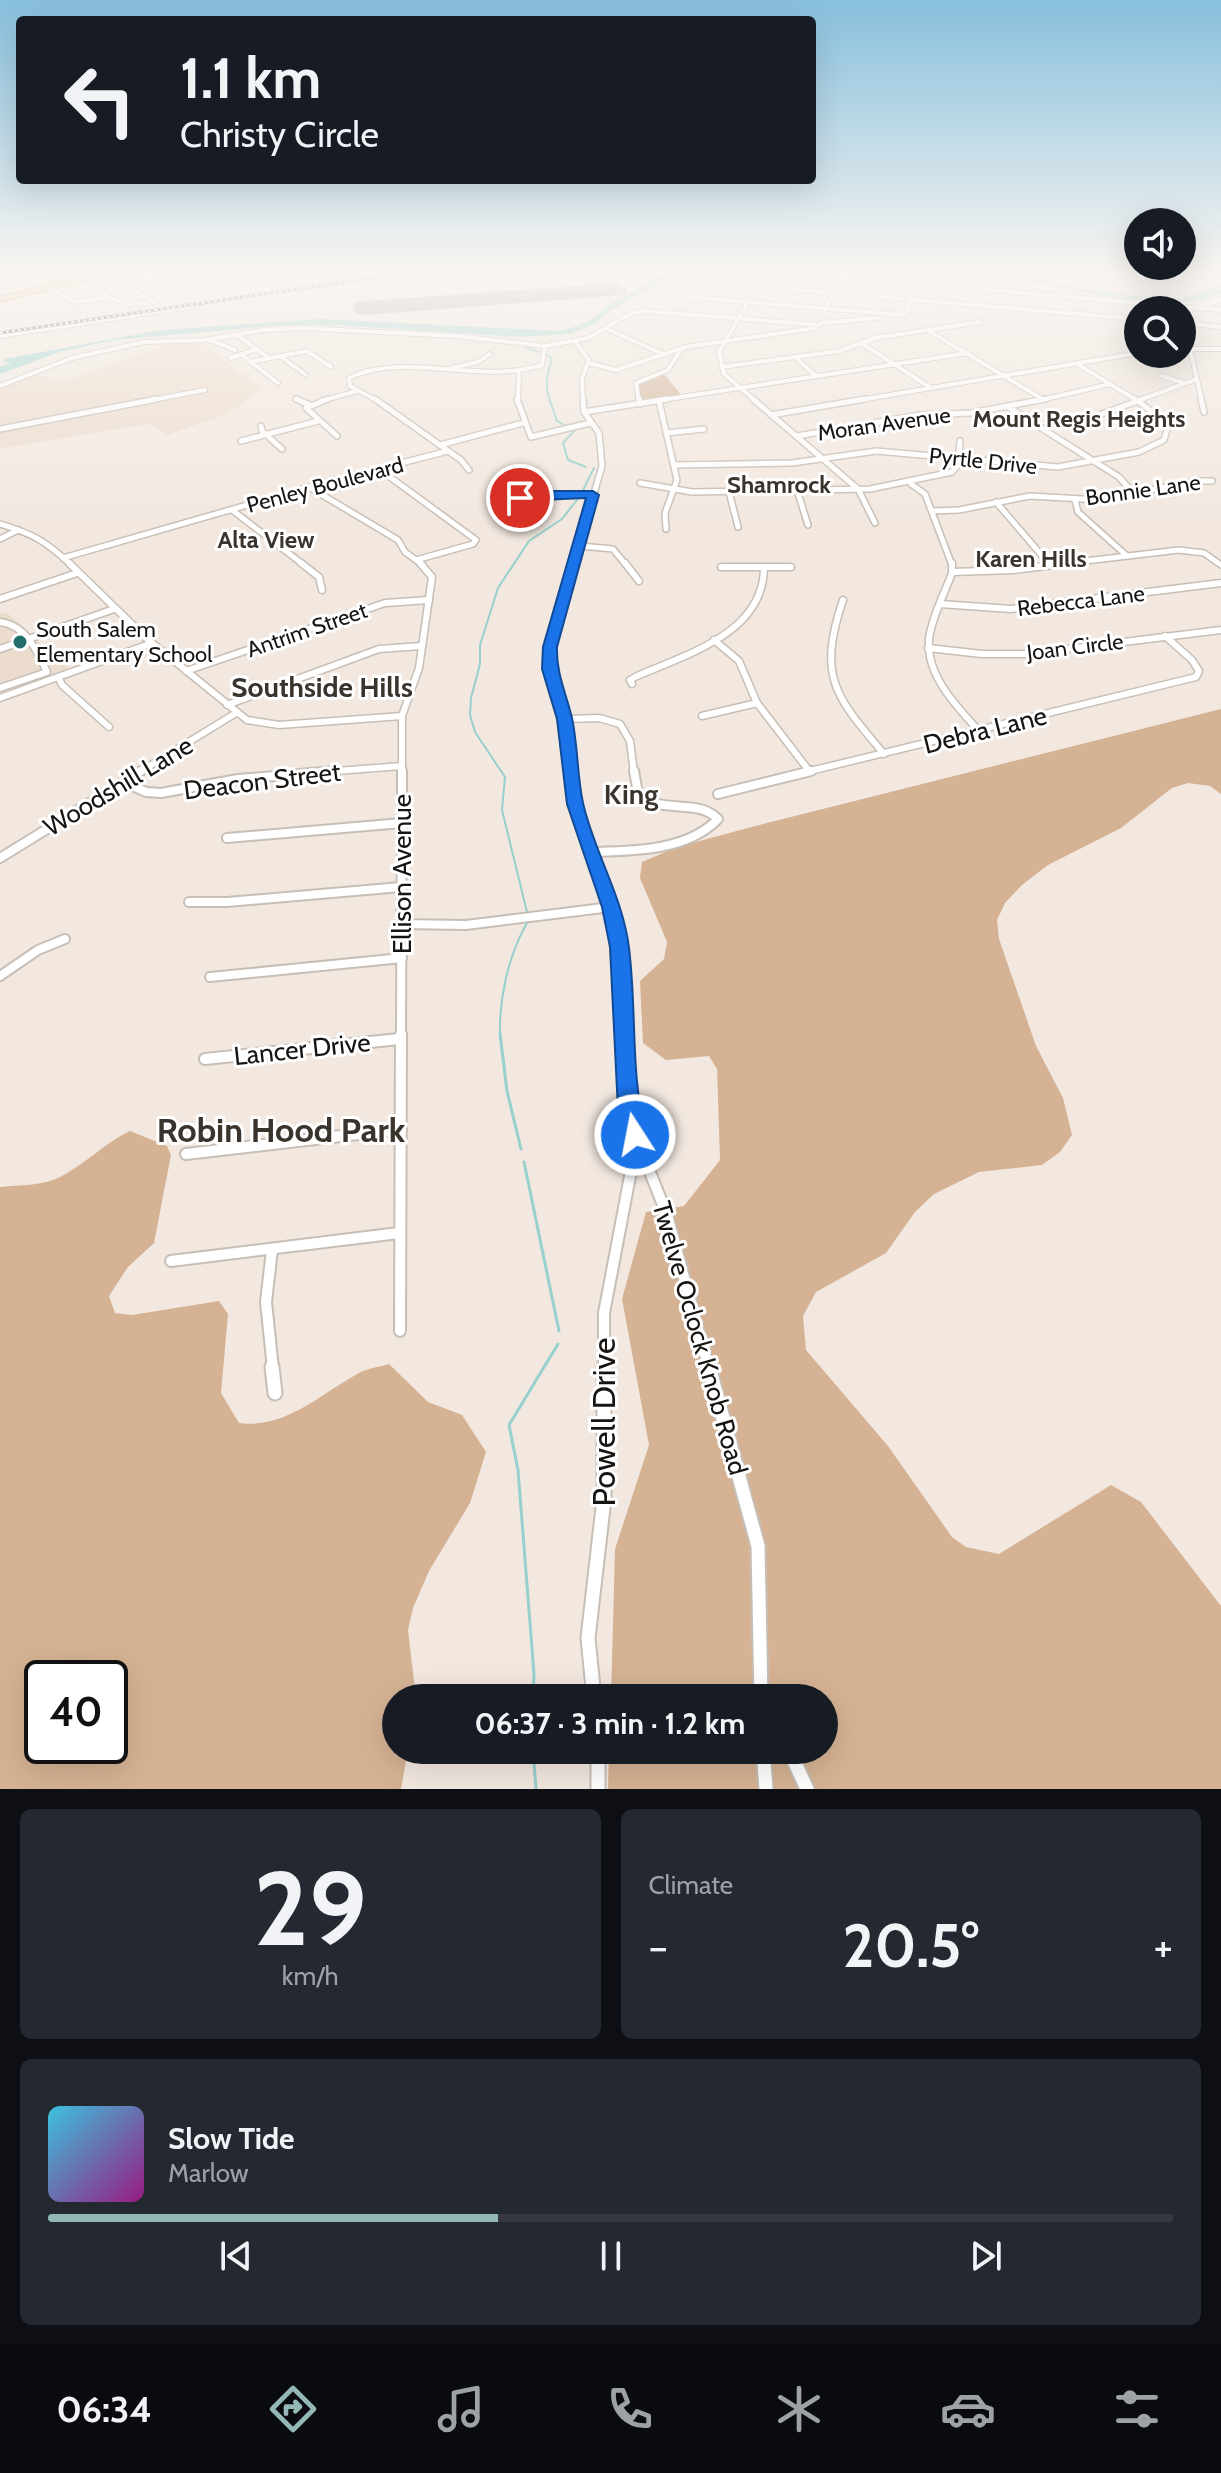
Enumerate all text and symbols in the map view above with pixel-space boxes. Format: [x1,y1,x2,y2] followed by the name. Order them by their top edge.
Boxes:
[180,44,321,112] text: 1.1 km
[48,48,152,152] icon: left
[180,112,379,156] text: Christy Circle
[1124,208,1196,368] map controls
[1124,208,1196,280] button: sound
[1124,296,1196,368] button: search
[816,401,952,447] street label: Moran Avenue
[972,404,1186,433] district label: Mount Regis Heights
[928,442,1038,480] street label: Pyrtle Drive
[244,451,406,519] street label: Penley Boulevard
[486,464,554,532] pin
[1084,469,1202,511] street label: Bonnie Lane
[727,470,831,499] district label: Shamrock
[498,476,542,520] icon: arrive
[218,525,315,554] district label: Alta View
[975,544,1087,573] district label: Karen Hills
[1016,580,1146,622] street label: Rebecca Lane
[243,597,371,663] street label: Antrim Street
[36,616,213,668] place label: South Salem Elementary School
[1024,628,1125,666] street label: Joan Circle
[11,633,29,651] marker: South Salem Elementary School
[231,670,413,704] district label: Southside Hills
[920,699,1050,761] street label: Debra Lane
[38,729,198,843] street label: Woodshill Lane
[182,755,342,806] street label: Deacon Street
[604,777,658,811] district label: King
[386,794,418,954] street label: Ellison Avenue
[232,1026,372,1072] street label: Lancer Drive
[593,1093,677,1177] position arrow
[157,1109,406,1151] district label: Robin Hood Park
[646,1198,754,1478] street label: Twelve Oclock Knob Road
[584,1338,623,1506] street label: Powell Drive
[24,1660,128,1764] speed limit sign: 40
[475,1705,745,1742] text: 06:37 · 3 min · 1.2 km
[254,1845,367,1971] text: 29
[649,1869,733,1901] text: Climate
[843,1909,979,1982] text: 20.5°
[649,1920,668,1973] text: −
[1154,1920,1173,1973] text: +
[282,1960,339,1992] text: km/h
[168,2120,295,2157] text: Slow Tide
[168,2157,249,2189] text: Marlow
[214,2234,258,2278] icon: previous
[589,2234,633,2278] icon: pause
[964,2234,1008,2278] icon: next
[265,2381,321,2437] icon: directions
[433,2381,489,2437] icon: music
[602,2381,658,2437] icon: phone
[771,2381,827,2437] icon: climate
[940,2381,996,2437] icon: car
[1109,2381,1165,2437] icon: filters
[56,2387,152,2431] text: 06:34

